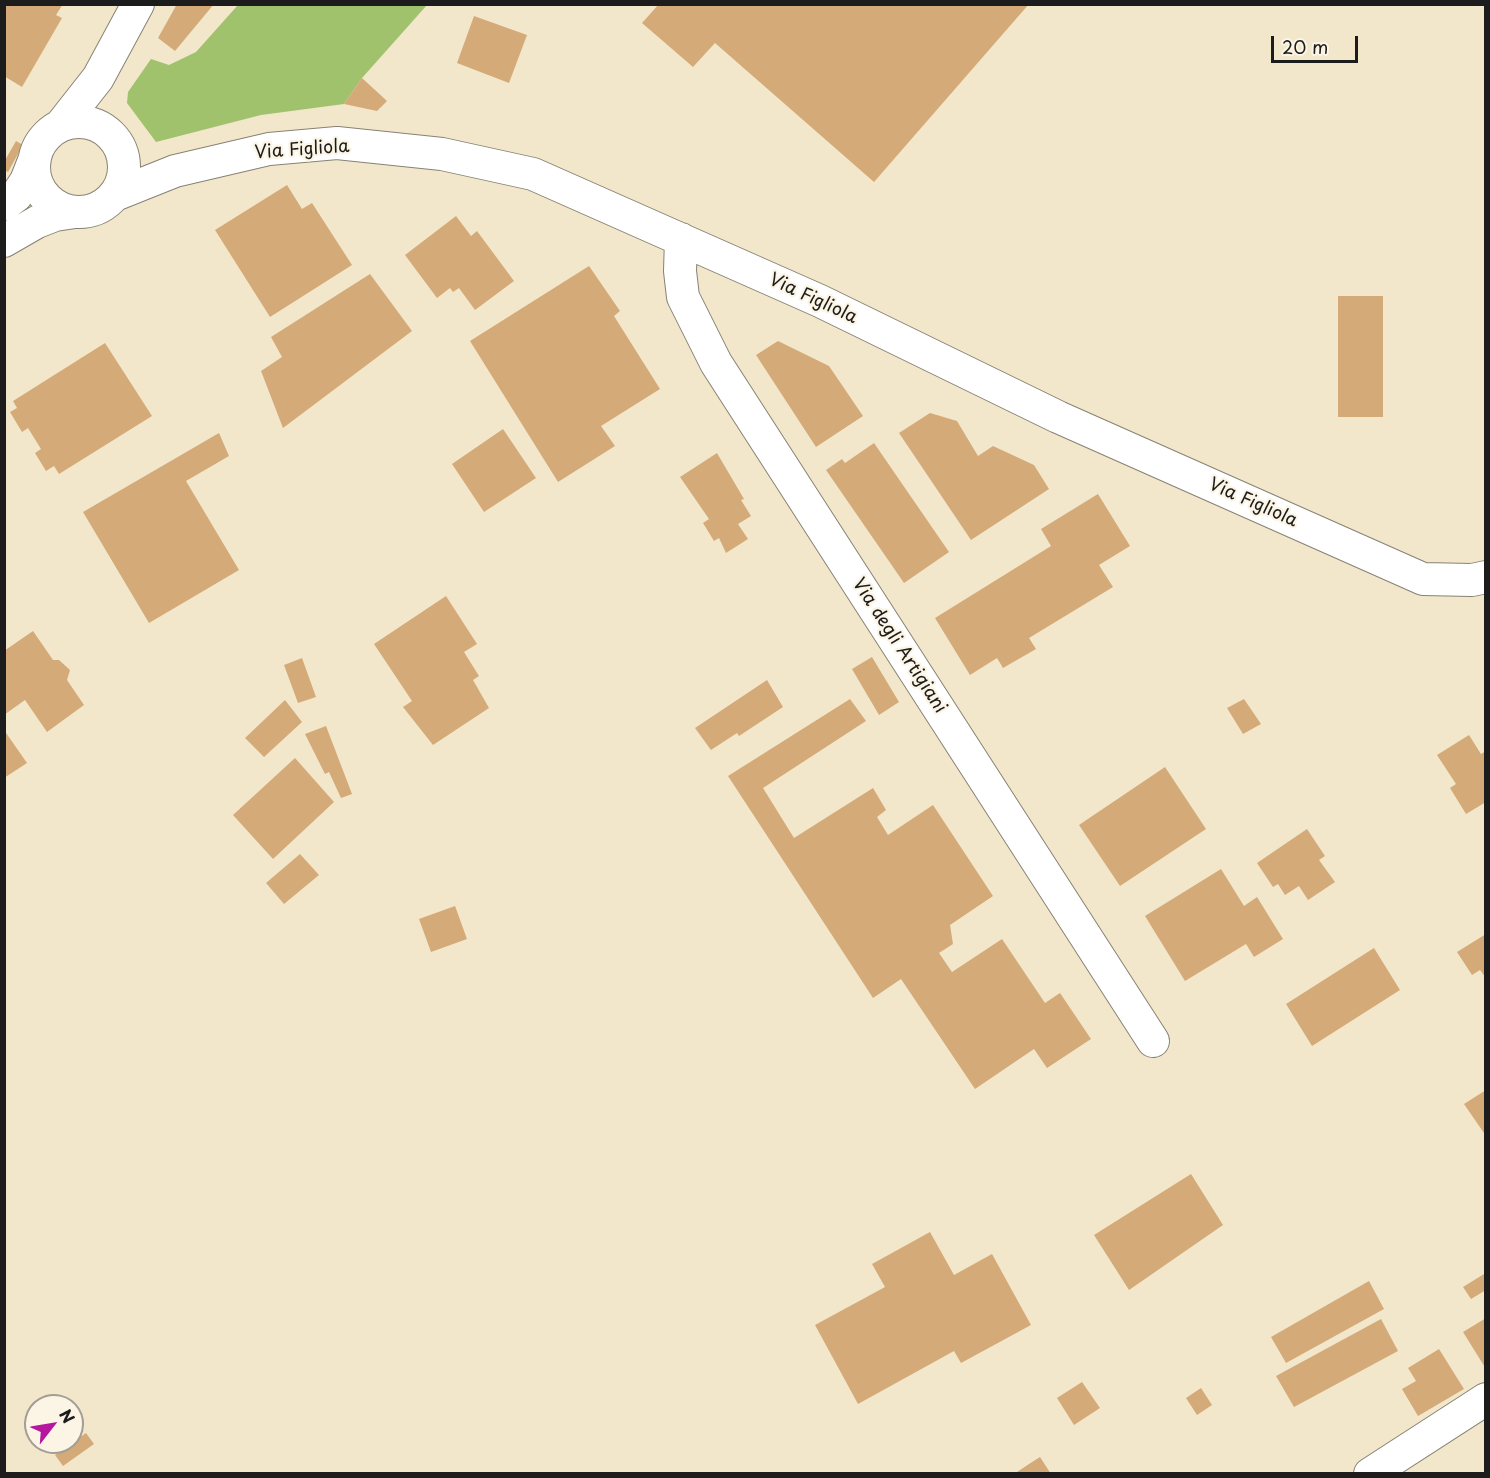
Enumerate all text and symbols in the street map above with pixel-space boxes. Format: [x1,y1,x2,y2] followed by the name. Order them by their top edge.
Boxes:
[1274,24,1361,62] scale bar
[1282,33,1328,60] text: 20 m
[254,136,350,164] street label: Via Figliola
[765,269,861,329] street label: Via Figliola
[1205,474,1301,532] street label: Via Figliola
[847,574,951,718] street label: Via degli Artigiani
[24,1394,84,1454] north arrow
[54,1404,81,1427] text: N

